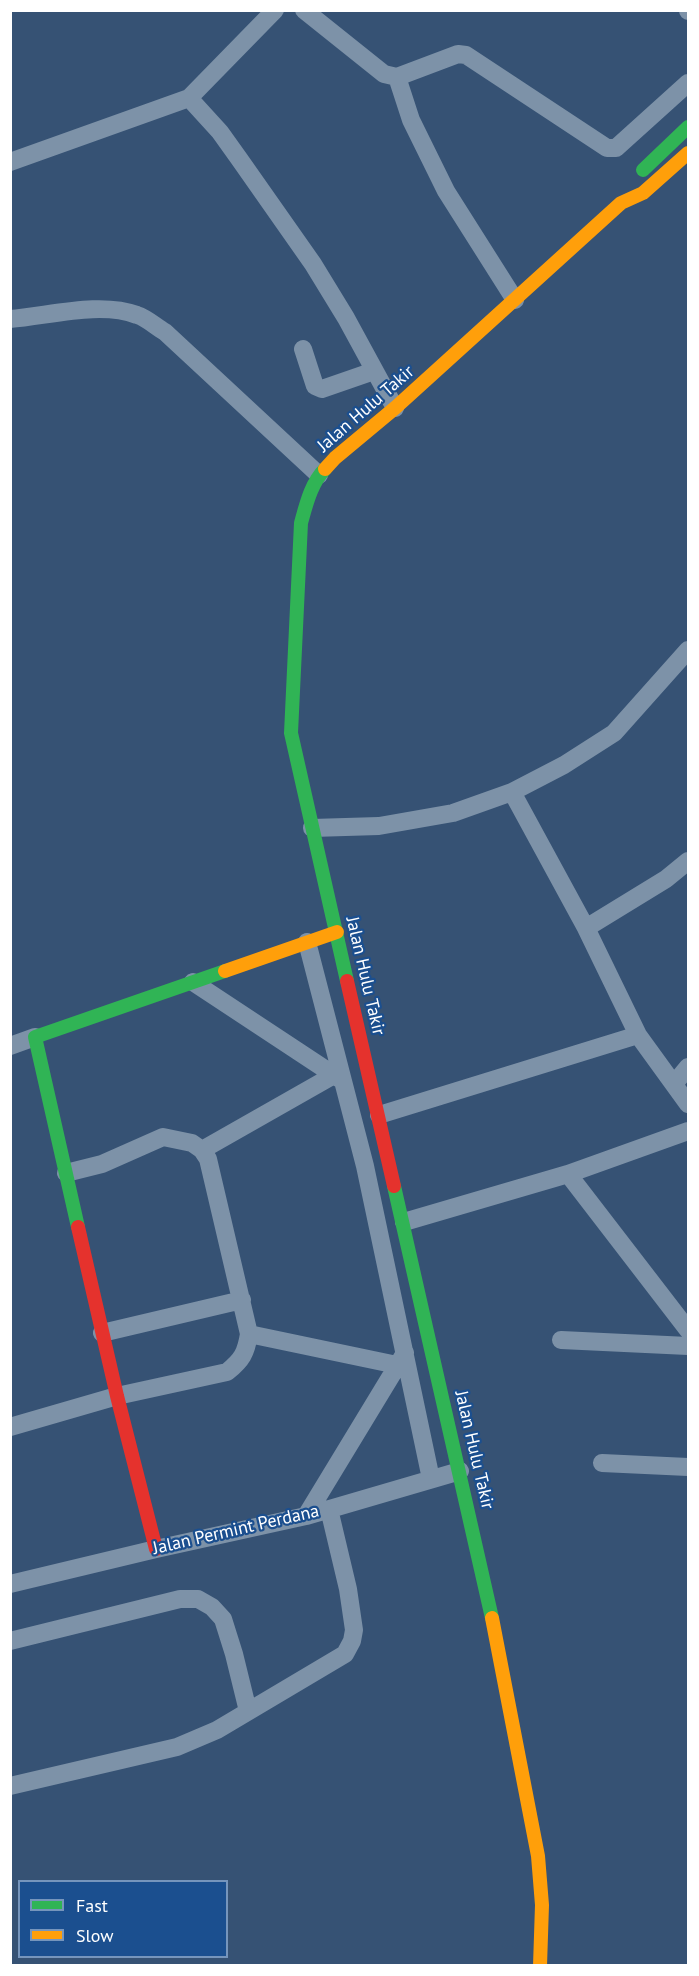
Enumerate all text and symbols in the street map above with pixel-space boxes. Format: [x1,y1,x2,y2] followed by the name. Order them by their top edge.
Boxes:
[313,361,419,457] street label: Jalan Hulu Takir
[341,915,389,1037] street label: Jalan Hulu Takir
[450,1389,498,1511] street label: Jalan Hulu Takir
[151,1500,321,1560] street label: Jalan Permint Perdana
[18,1880,228,1958] legend
[76,1894,108,1917] text: Fast
[76,1924,114,1947] text: Slow

